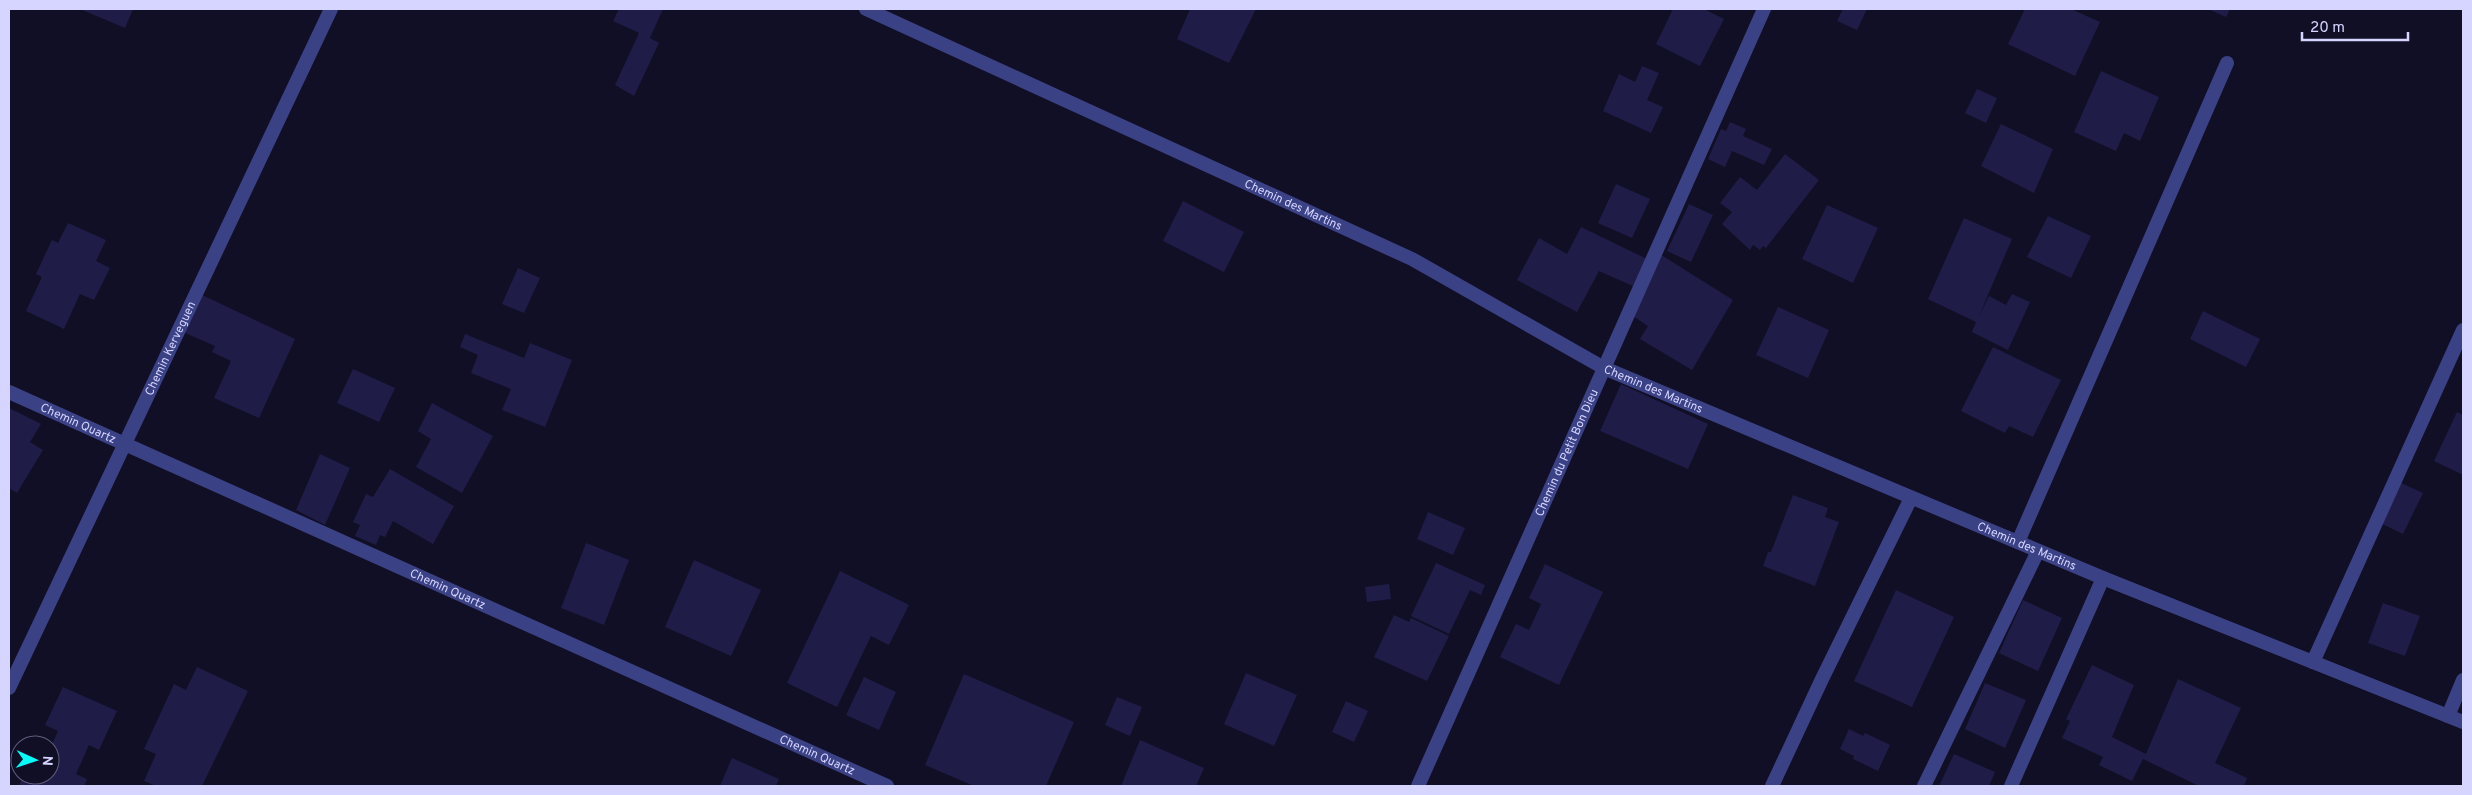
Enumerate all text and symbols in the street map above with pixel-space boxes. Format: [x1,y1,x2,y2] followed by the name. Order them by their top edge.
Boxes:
[2302,10,2408,42] scale bar
[2310,19,2345,38] text: 20 m
[1241,176,1344,235] street label: Chemin des Martins
[142,299,200,399] street label: Chemin Kerveguen
[1601,362,1705,418] street label: Chemin des Martins
[1532,387,1603,519] street label: Chemin du Petit Bon Dieu
[37,400,118,448] street label: Chemin Quartz
[1974,519,2078,575] street label: Chemin des Martins
[407,566,488,614] street label: Chemin Quartz
[776,732,857,780] street label: Chemin Quartz
[10,735,60,785] north arrow
[38,755,55,766] text: N

